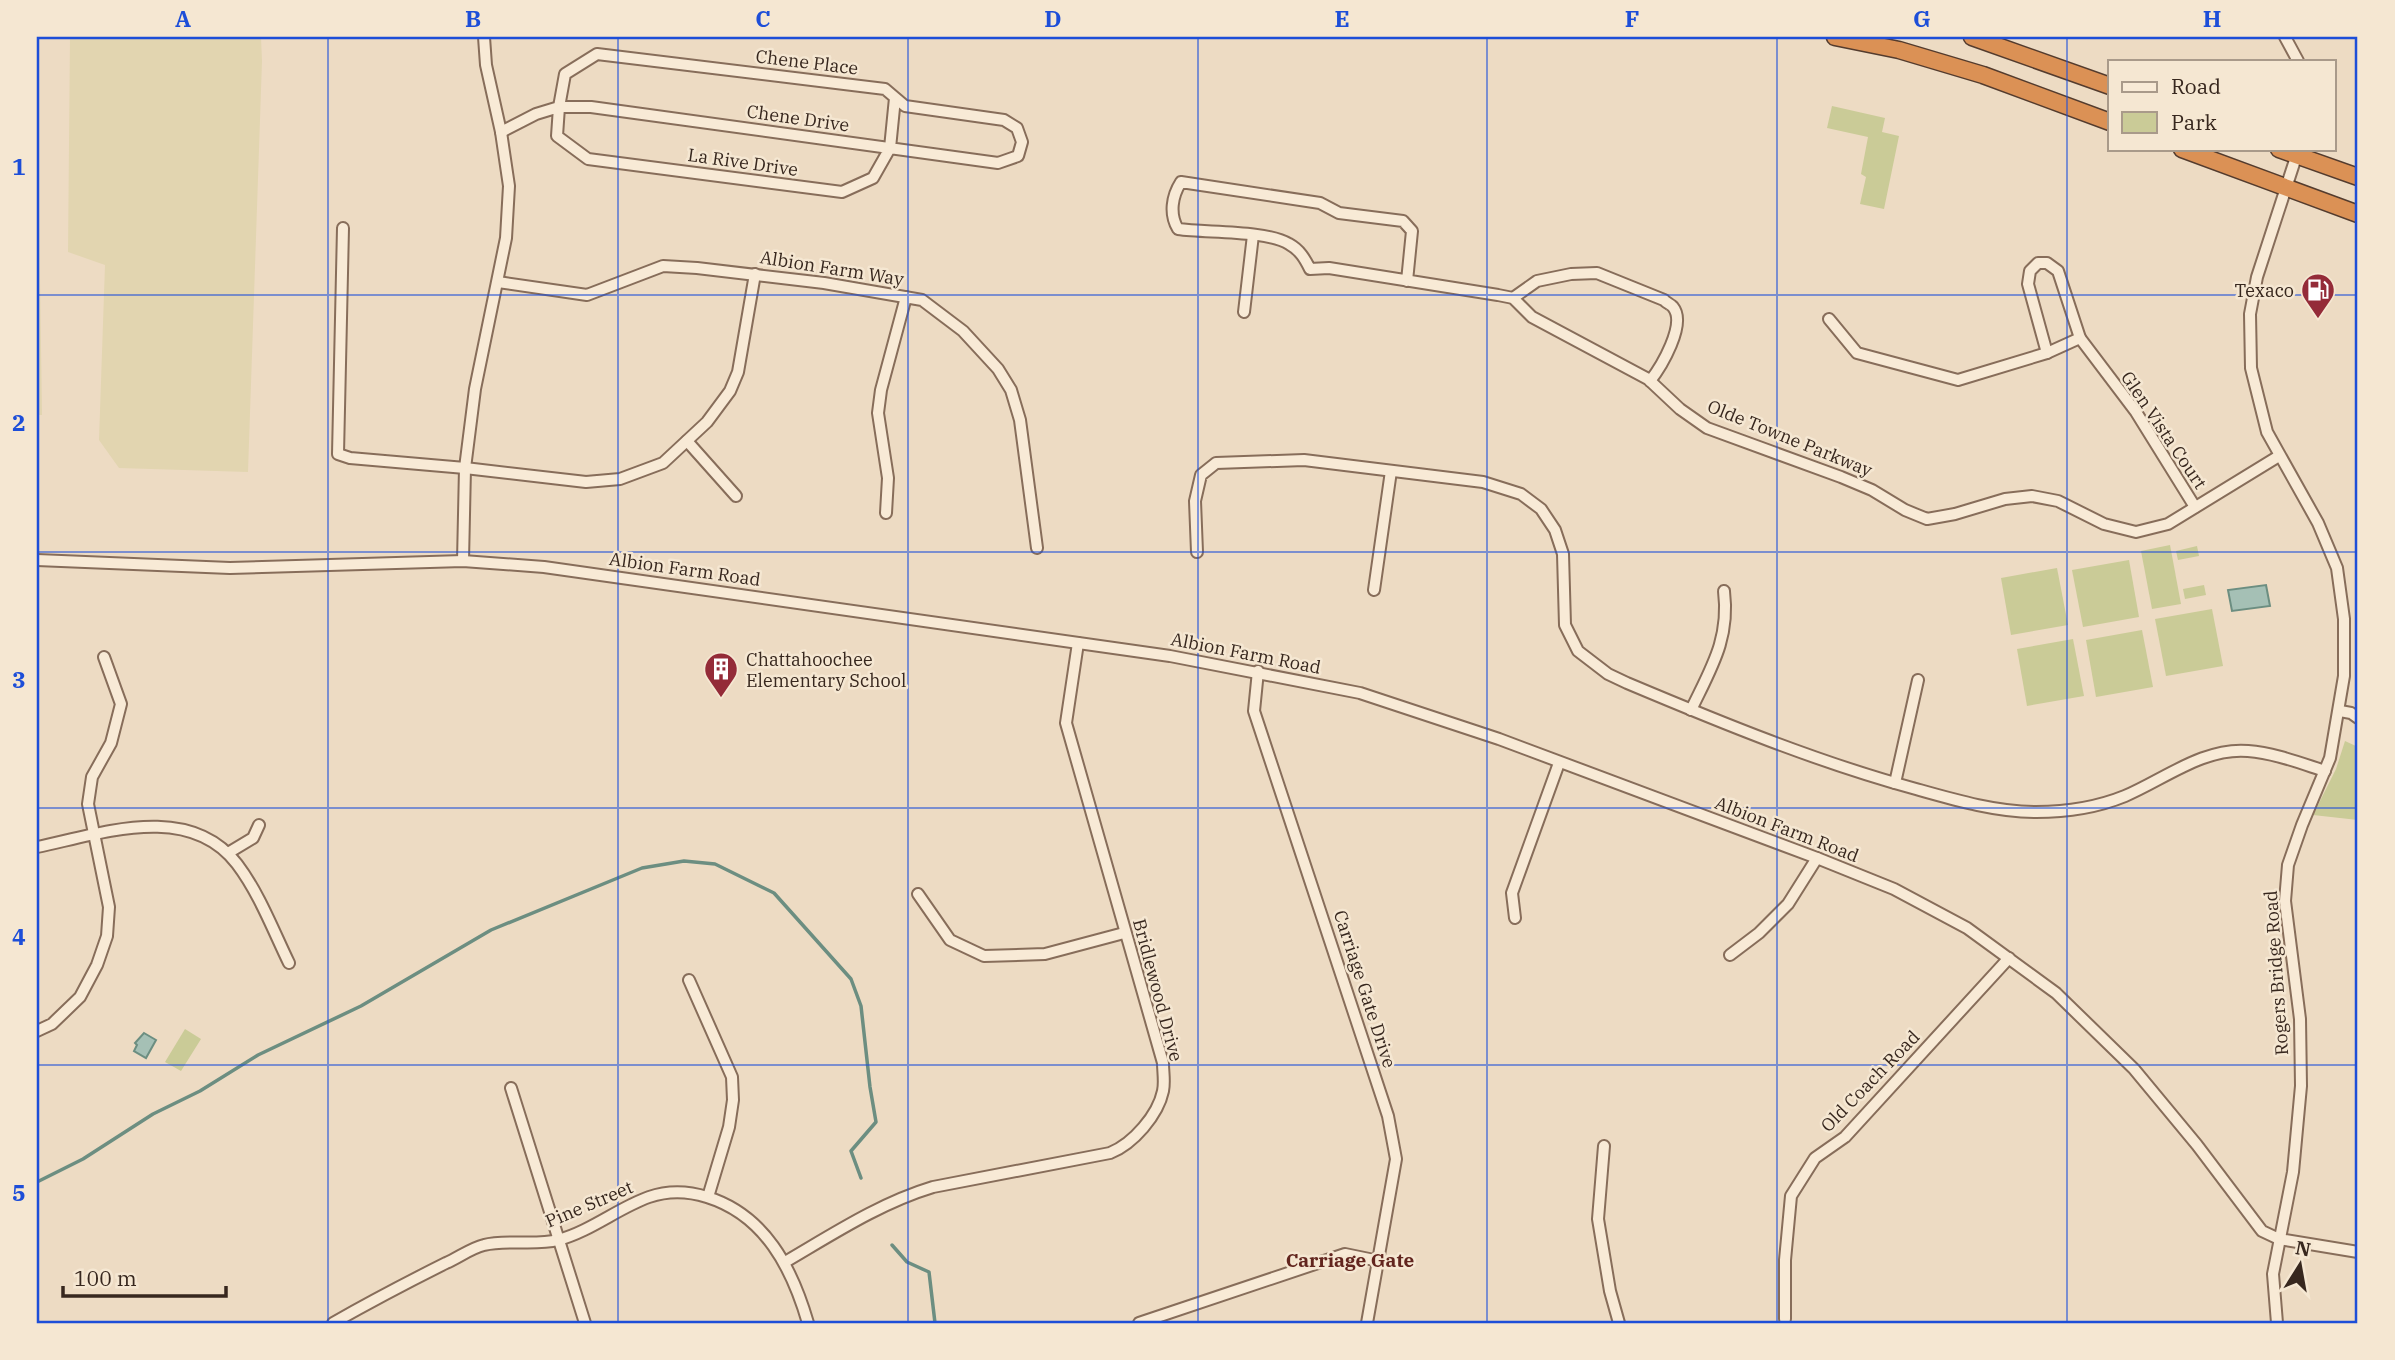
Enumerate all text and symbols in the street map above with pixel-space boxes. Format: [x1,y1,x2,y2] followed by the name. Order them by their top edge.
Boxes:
[175,3,191,33] text: A
[465,3,481,33] text: B
[755,3,771,33] text: C
[1044,3,1062,33] text: D
[1334,3,1350,33] text: E
[1625,3,1639,33] text: F
[1913,3,1931,33] text: G
[2203,3,2221,33] text: H
[754,44,860,80] street label: Chene Place
[2108,60,2336,150] legend
[2171,72,2221,100] text: Road
[745,99,851,137] street label: Chene Drive
[2171,108,2218,136] text: Park
[686,143,800,181] street label: La Rive Drive
[12,151,26,181] text: 1
[759,245,906,291] street label: Albion Farm Way
[2299,271,2337,320] fuel station icon: Texaco
[2234,279,2294,302] place label: Texaco
[2116,367,2212,493] street label: Glen Vista Court
[1704,394,1876,482] street label: Olde Towne Parkway
[12,407,26,437] text: 2
[608,547,762,591] street label: Albion Farm Road
[1169,627,1323,679] street label: Albion Farm Road
[746,648,906,692] place label: Chattahoochee Elementary School
[702,650,740,699] building icon: Chattahoochee Elementary School
[12,664,26,694] text: 3
[1712,791,1862,867] street label: Albion Farm Road
[2259,890,2293,1056] street label: Rogers Bridge Road
[1329,907,1401,1071] street label: Carriage Gate Drive
[1128,916,1188,1064] street label: Bridlewood Drive
[12,921,26,951] text: 4
[1816,1025,1924,1137] street label: Old Coach Road
[542,1175,636,1233] street label: Pine Street
[12,1177,26,1207] text: 5
[2266,1230,2336,1300] north arrow
[2294,1235,2313,1262] text: N
[1286,1248,1415,1272] district label: Carriage Gate
[63,1255,226,1299] scale bar
[74,1264,137,1292] text: 100 m

